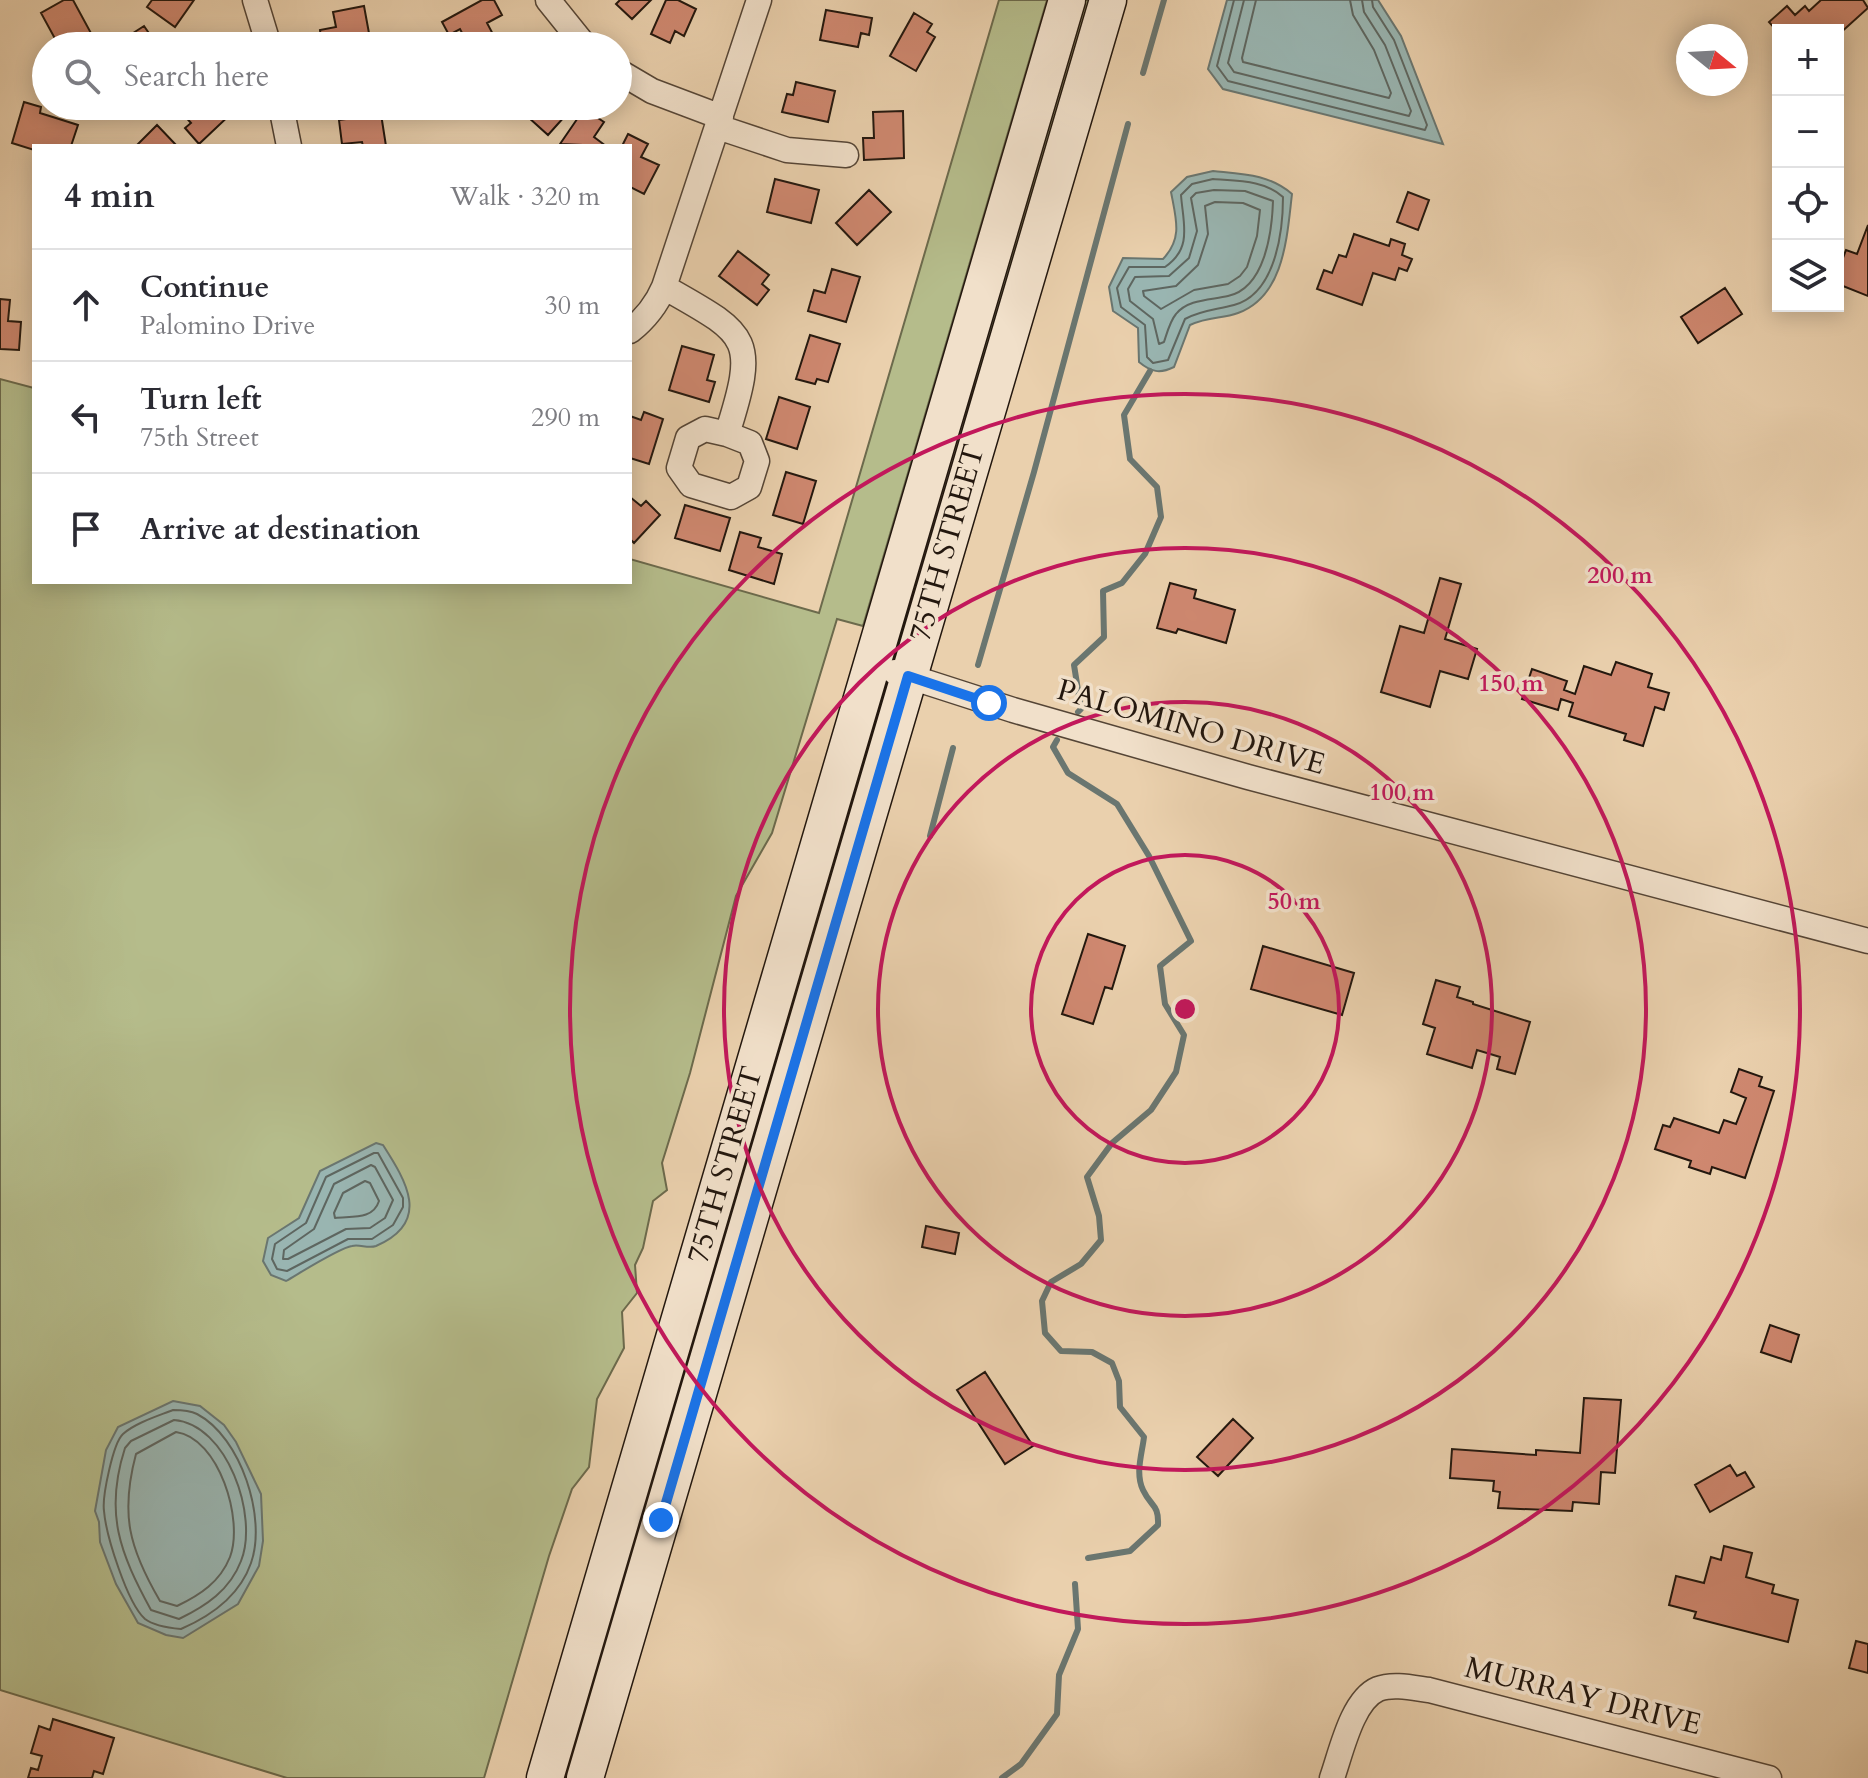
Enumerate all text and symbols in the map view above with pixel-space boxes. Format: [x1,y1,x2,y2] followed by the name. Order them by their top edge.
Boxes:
[1676,24,1748,96] north arrow
[1772,24,1844,312] map controls
[1772,24,1844,96] button: +
[32,32,632,120] search box
[60,54,104,98] icon: search
[124,56,269,97] text: Search here
[1772,96,1844,168] button: −
[1772,168,1844,240] button: locate
[64,173,155,219] text: 4 min
[450,179,600,214] text: Walk · 320 m
[1772,240,1844,312] button: layers
[140,267,269,308] text: Continue
[64,283,108,327] icon: ahead
[544,288,600,323] text: 30 m
[140,308,315,343] text: Palomino Drive
[140,379,262,420] text: Turn left
[64,395,108,439] icon: left
[531,400,600,435] text: 290 m
[140,420,259,455] text: 75th Street
[899,440,995,646] street label: 75TH STREET
[64,507,108,551] icon: arrive
[140,509,420,550] text: Arrive at destination
[1587,559,1654,592] text: 200 m
[1478,667,1545,700] text: 150 m
[1052,669,1330,785] street label: PALOMINO DRIVE
[971,685,1007,721] route start
[1369,776,1436,809] text: 100 m
[1267,885,1321,918] text: 50 m
[1171,995,1199,1023] centre of rings
[677,1062,773,1268] street label: 75TH STREET
[643,1502,679,1538] route end
[1461,1647,1705,1745] street label: MURRAY DRIVE

